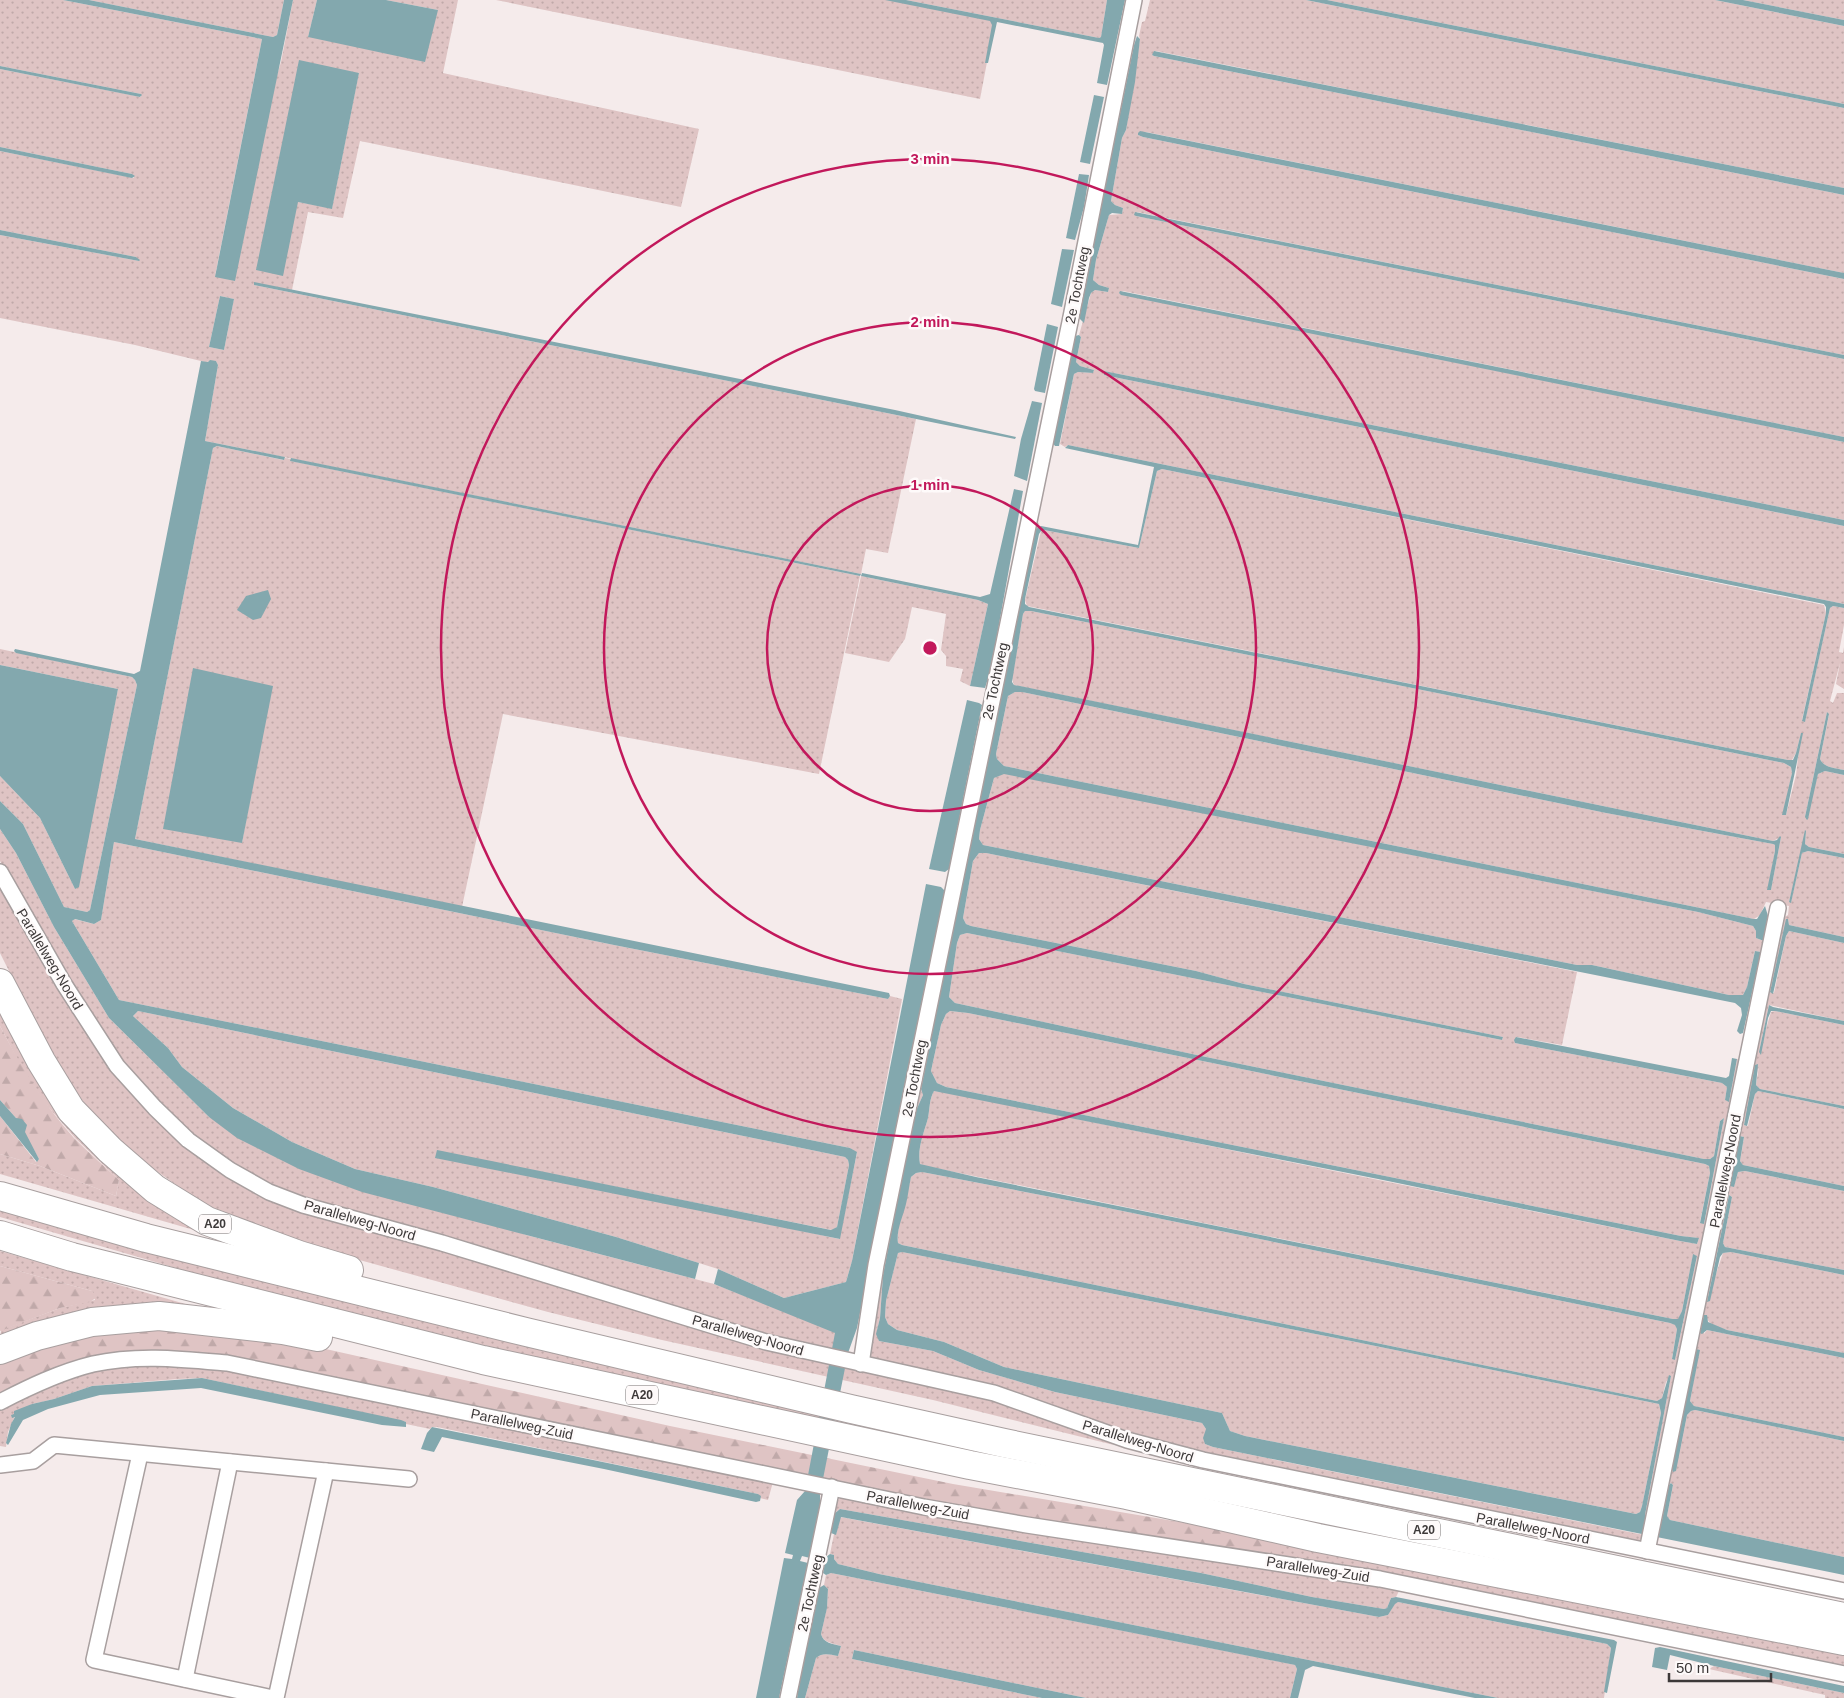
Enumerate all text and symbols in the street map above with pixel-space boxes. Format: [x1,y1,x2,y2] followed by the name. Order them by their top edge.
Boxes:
[910,150,950,167] text: 3 min
[1062,245,1092,325] street label: 2e Tochtweg
[910,313,950,330] text: 2 min
[910,476,950,493] text: 1 min
[921,639,939,657] centre of rings
[979,641,1011,721] street label: 2e Tochtweg
[13,906,87,1012] street label: Parallelweg-Noord
[899,1038,929,1118] street label: 2e Tochtweg
[1706,1113,1744,1229] street label: Parallelweg-Noord
[302,1196,418,1244] street label: Parallelweg-Noord
[199,1214,231,1234] road number: A20
[690,1311,806,1359] street label: Parallelweg-Noord
[626,1386,658,1404] road number: A20
[469,1405,575,1443] street label: Parallelweg-Zuid
[1081,1417,1195,1465] street label: Parallelweg-Noord
[865,1487,971,1523] street label: Parallelweg-Zuid
[1475,1509,1591,1547] street label: Parallelweg-Noord
[1408,1520,1440,1540] road number: A20
[794,1553,826,1633] street label: 2e Tochtweg
[1265,1553,1371,1585] street label: Parallelweg-Zuid
[1669,1650,1772,1682] scale bar
[1676,1659,1709,1676] text: 50 m

